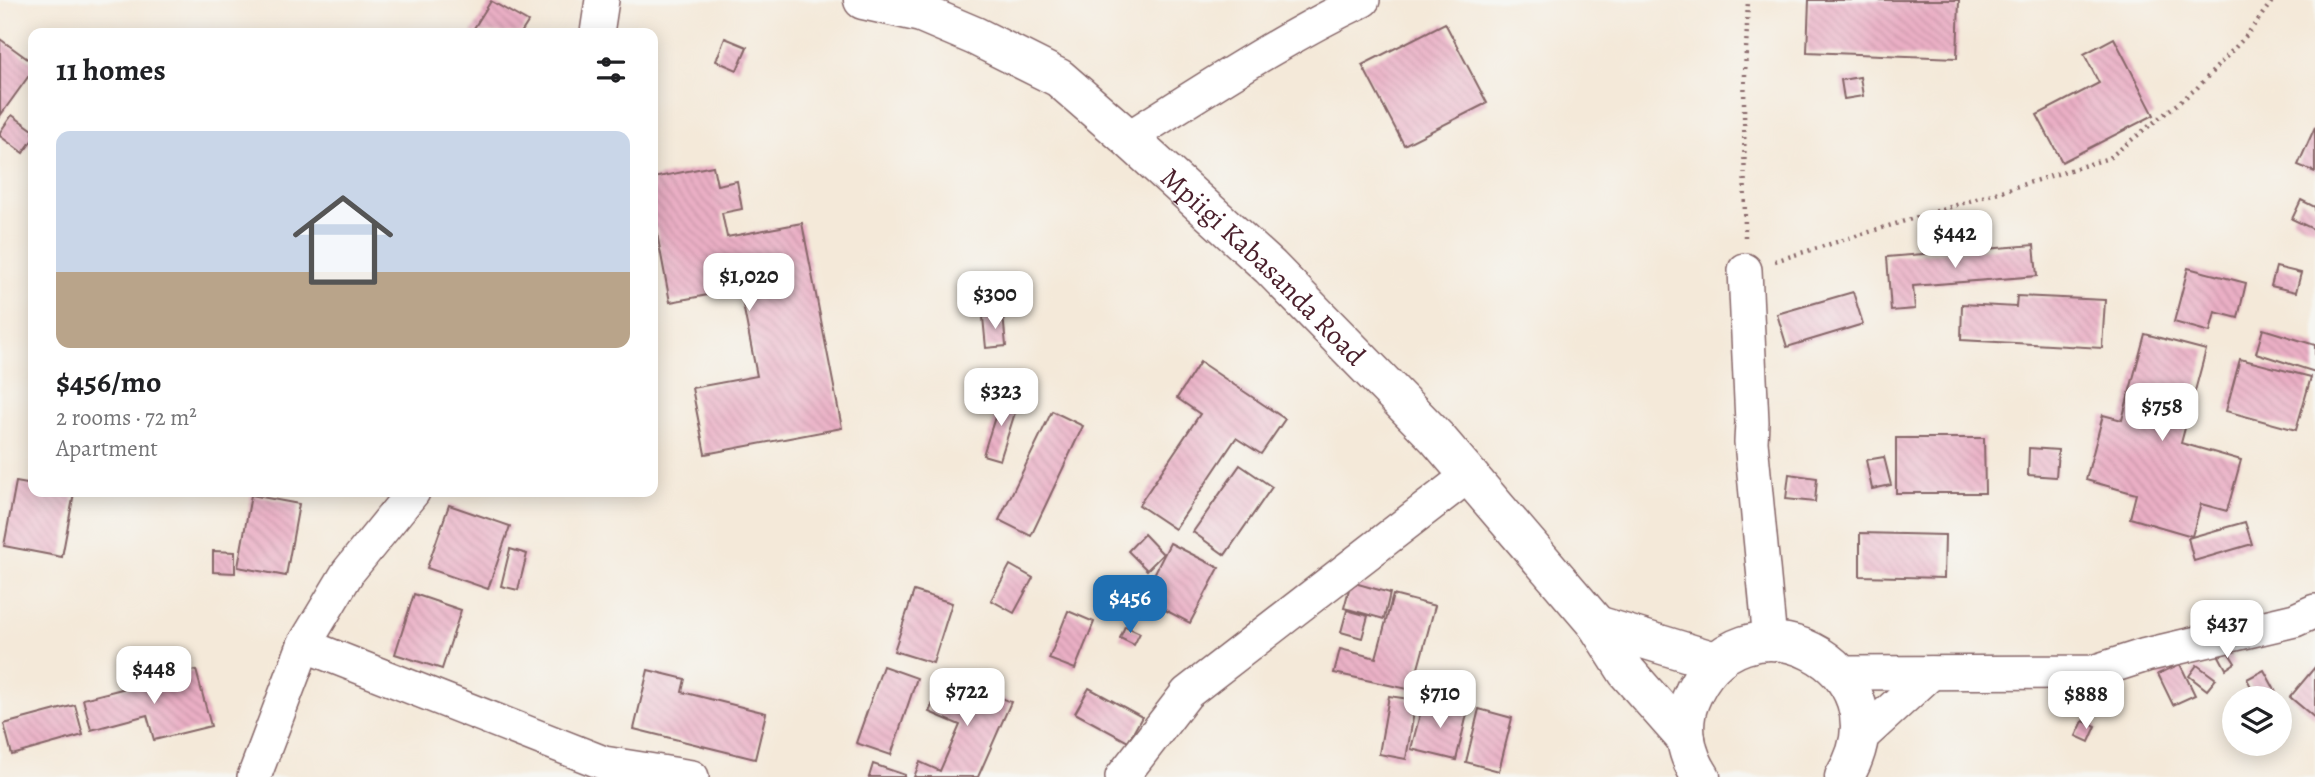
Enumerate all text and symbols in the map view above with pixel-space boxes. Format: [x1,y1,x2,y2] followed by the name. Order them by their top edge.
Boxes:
[56,50,166,90] text: 11 homes
[592,51,630,89] icon: filters
[1152,159,1375,375] street label: Mpiigi Kabasanda Road
[280,177,406,303] icon: home
[1914,210,1996,270] pin: $442
[1933,217,1977,248] text: $442
[692,254,806,313] pin: $1,020
[719,260,779,291] text: $1,020
[954,272,1036,331] pin: $300
[973,278,1017,309] text: $300
[56,362,161,402] text: $456/mo
[960,368,1042,428] pin: $323
[980,375,1022,406] text: $323
[2121,384,2203,443] pin: $758
[2141,390,2183,421] text: $758
[56,402,197,433] text: 2 rooms · 72 m²
[56,433,158,464] text: Apartment
[1089,576,1171,635] pin: $456
[1109,582,1151,613] text: $456
[2186,600,2268,660] pin: $437
[2206,607,2248,638] text: $437
[113,646,195,706] pin: $448
[132,653,176,684] text: $448
[926,668,1008,728] pin: $722
[1399,670,1481,730] pin: $710
[2045,672,2127,731] pin: $888
[946,675,988,706] text: $722
[1420,677,1460,708] text: $710
[2064,678,2108,709] text: $888
[2222,686,2292,756] map controls
[2222,686,2292,756] button: layers

